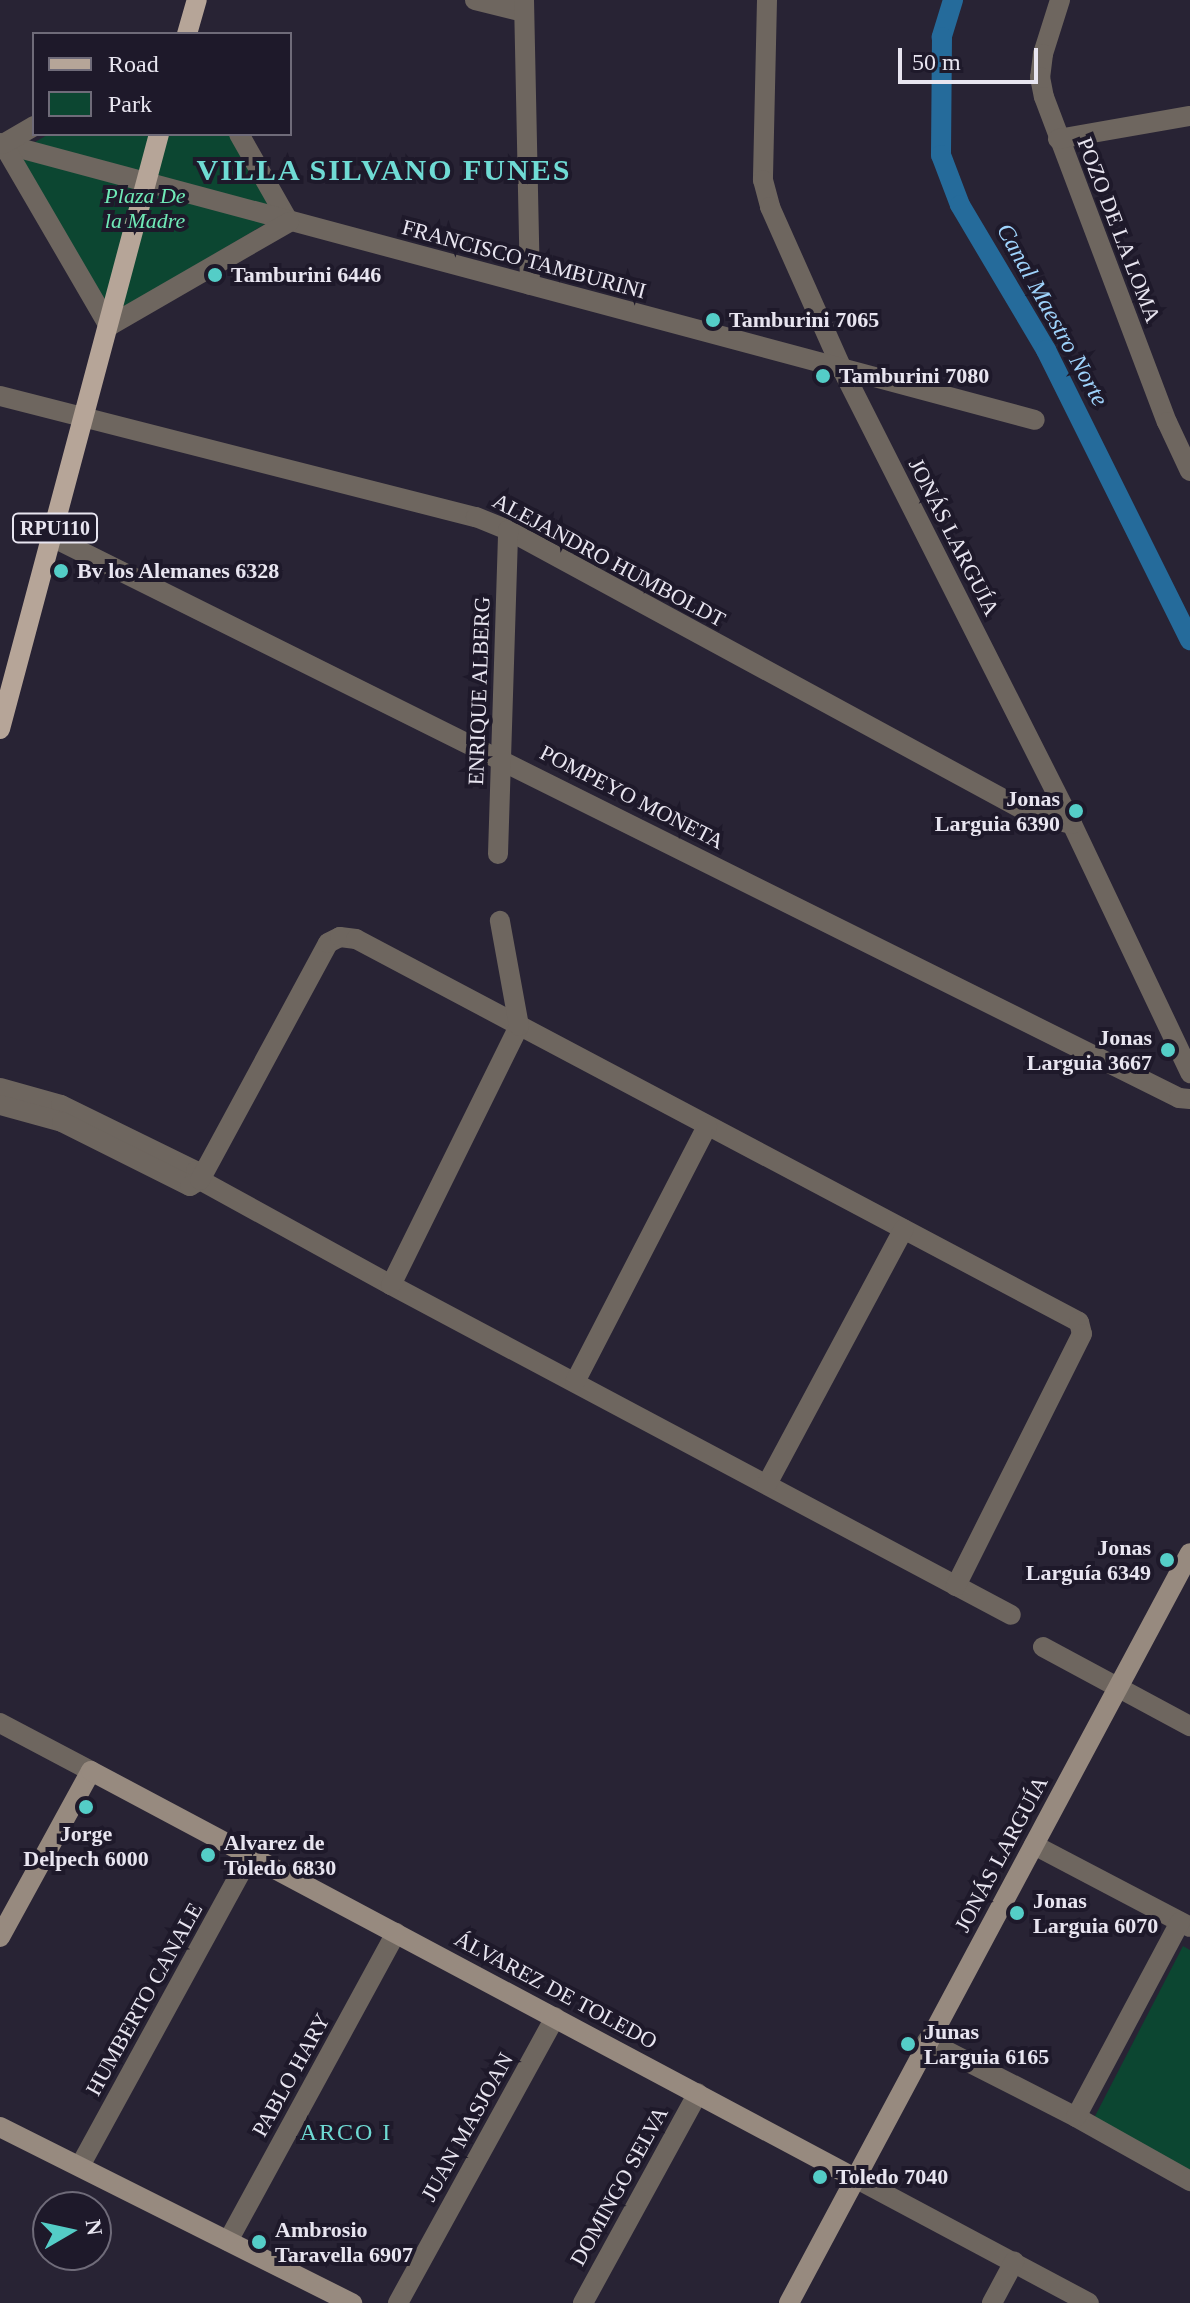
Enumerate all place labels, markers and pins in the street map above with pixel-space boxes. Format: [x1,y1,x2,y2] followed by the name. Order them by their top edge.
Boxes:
[231,262,381,288] place label: Tamburini 6446
[206,266,224,284] marker: Tamburini 6446
[729,307,879,333] place label: Tamburini 7065
[704,311,722,329] marker: Tamburini 7065
[839,363,989,389] place label: Tamburini 7080
[814,367,832,385] marker: Tamburini 7080
[77,558,280,584] place label: Bv los Alemanes 6328
[52,562,70,580] marker: Bv los Alemanes 6328
[935,785,1060,836] place label: Jonas Larguia 6390
[1067,802,1085,820] marker: Jonas Larguia 6390
[1027,1024,1152,1076] place label: Jonas Larguia 3667
[1159,1041,1177,1059] marker: Jonas Larguia 3667
[1026,1534,1151,1586] place label: Jonas Larguía 6349
[1158,1551,1176,1569] marker: Jonas Larguía 6349
[77,1798,95,1816] marker: Jorge Delpech 6000
[23,1820,149,1872] place label: Jorge Delpech 6000
[224,1829,336,1880] place label: Alvarez de Toledo 6830
[199,1846,217,1864] marker: Alvarez de Toledo 6830
[1033,1887,1158,1938] place label: Jonas Larguia 6070
[1008,1904,1026,1922] marker: Jonas Larguia 6070
[924,2018,1049,2070] place label: Junas Larguia 6165
[899,2035,917,2053] marker: Junas Larguia 6165
[836,2164,948,2190] place label: Toledo 7040
[811,2168,829,2186] marker: Toledo 7040
[275,2216,413,2268] place label: Ambrosio Taravella 6907
[250,2233,268,2251] marker: Ambrosio Taravella 6907

